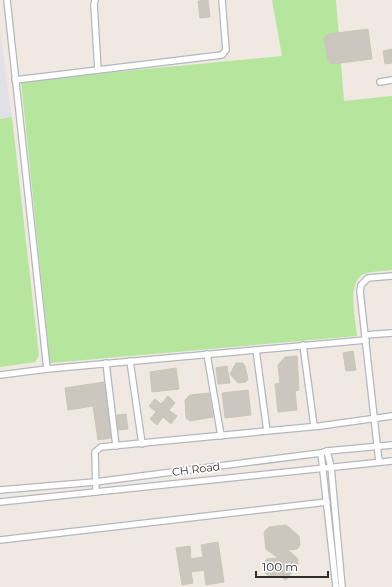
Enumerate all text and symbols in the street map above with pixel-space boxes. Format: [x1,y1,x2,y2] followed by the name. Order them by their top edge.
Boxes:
[171,459,221,479] street label: CH Road
[256,553,328,579] scale bar
[262,559,298,574] text: 100 m

